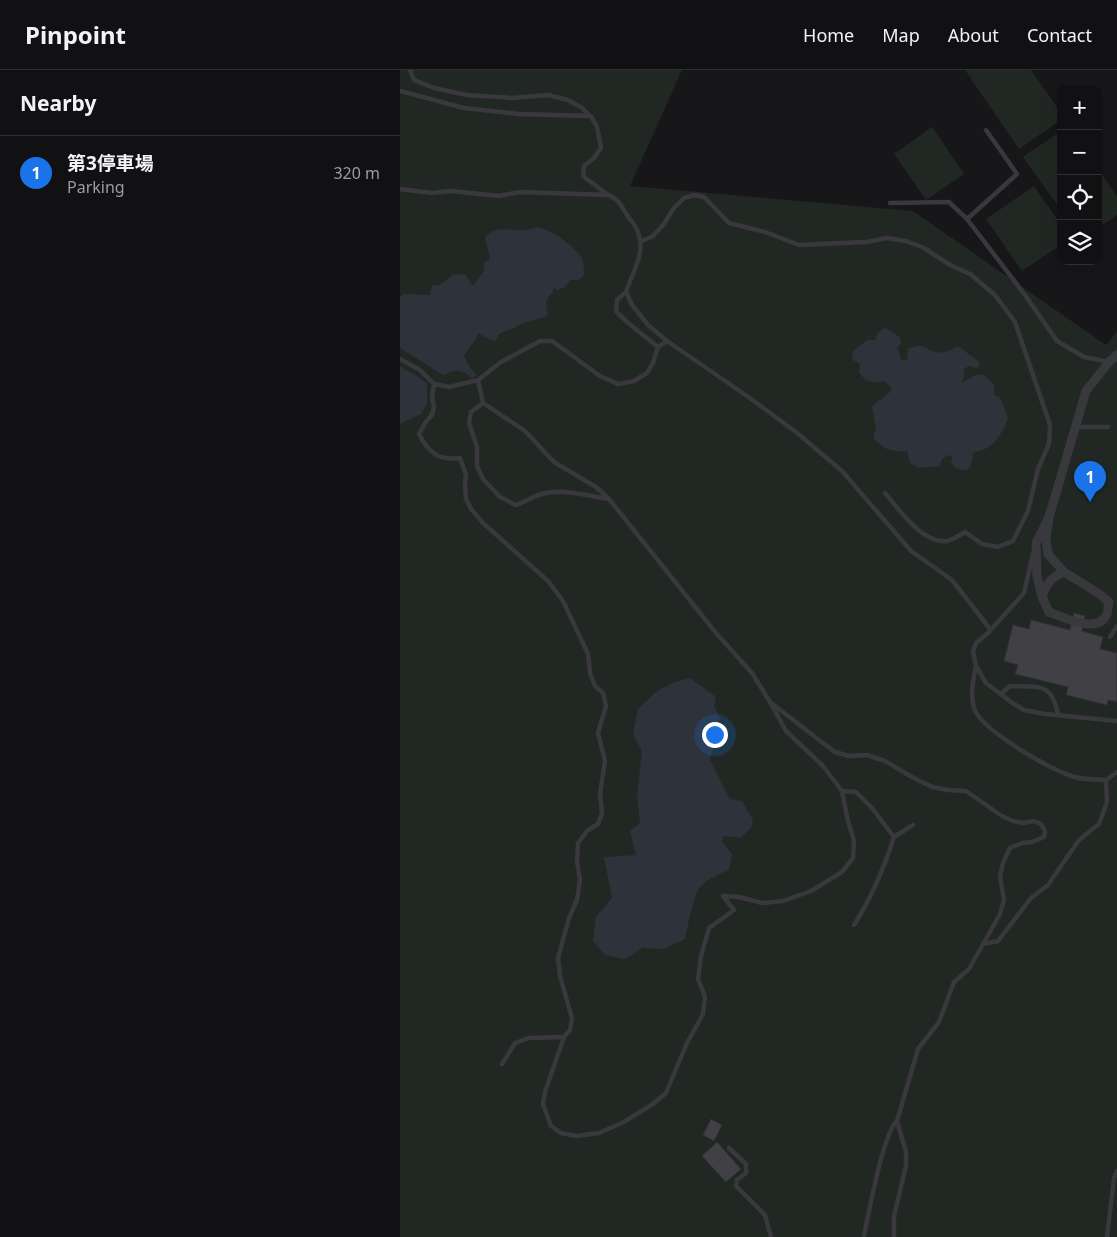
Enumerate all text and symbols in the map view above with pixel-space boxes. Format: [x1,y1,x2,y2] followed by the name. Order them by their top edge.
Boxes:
[25,18,126,51] text: Pinpoint
[803,23,854,47] text: Home
[882,23,920,47] text: Map
[948,23,999,47] text: About
[1027,23,1092,47] text: Contact
[1057,85,1102,265] map controls
[1057,85,1102,130] button: +
[20,89,96,117] text: Nearby
[1057,130,1102,175] button: −
[67,150,154,176] text: 第3停車場
[31,162,41,184] text: 1
[333,162,380,184] text: 320 m
[1057,175,1102,220] button: locate
[67,176,125,198] text: Parking
[1057,220,1102,265] button: layers
[1074,461,1106,502] pin: 1
[702,722,728,748] your location

